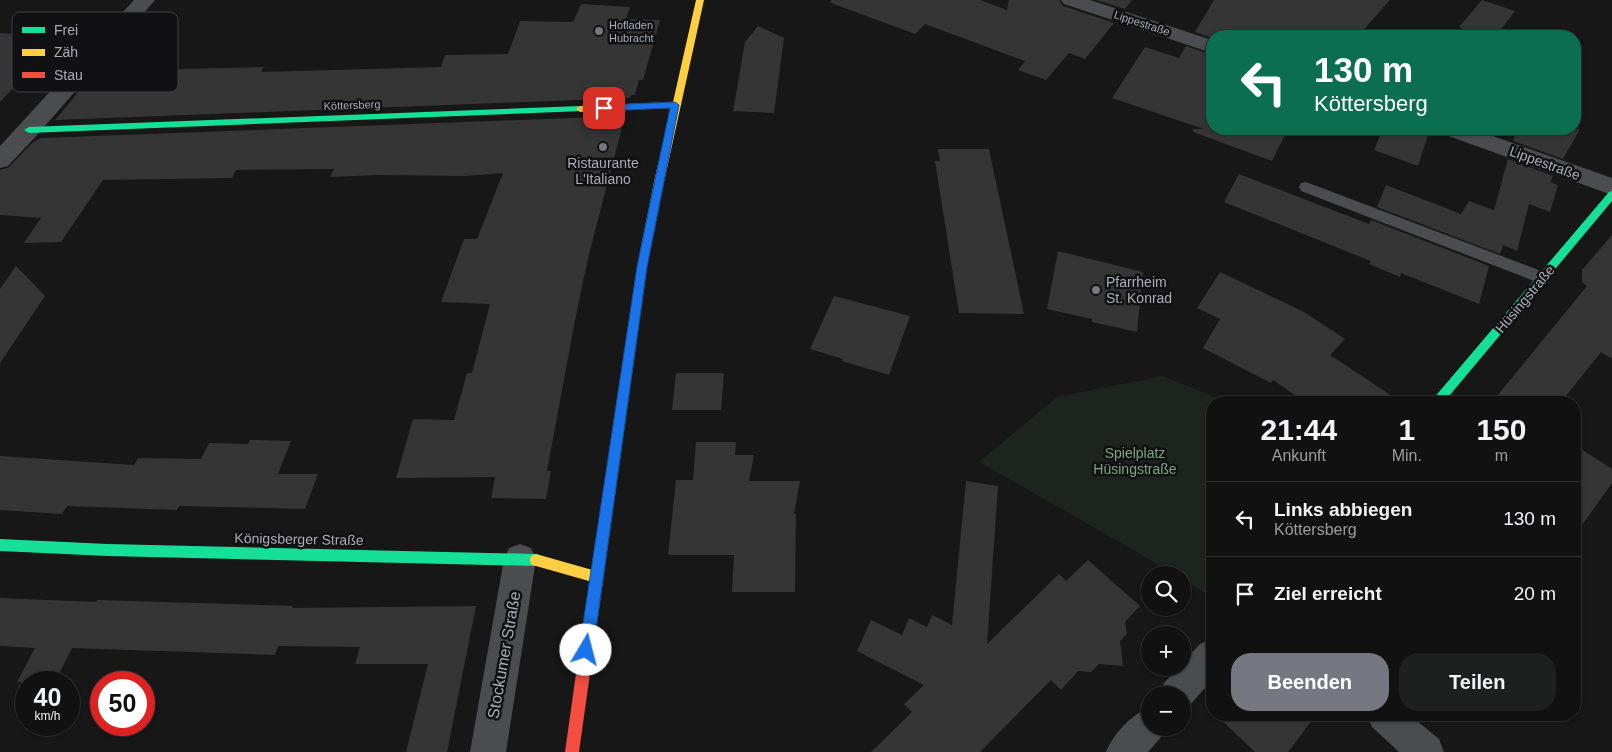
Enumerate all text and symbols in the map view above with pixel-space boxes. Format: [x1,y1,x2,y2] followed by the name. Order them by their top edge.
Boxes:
[1113,8,1171,38] street label: Lippestraße
[12,12,178,92] legend
[609,19,654,44] place label: Hofladen Hubracht
[54,22,78,38] text: Frei
[593,25,605,37] marker: Hofladen Hubracht
[54,44,78,60] text: Zäh
[1231,50,1296,115] icon: left
[1314,50,1413,89] text: 130 m
[54,67,83,83] text: Stau
[583,87,625,129] pin
[1314,91,1428,116] text: Köttersberg
[590,94,618,122] icon: arrive
[323,98,381,112] street label: Köttersberg
[597,141,609,153] marker: Ristaurante L'Italiano
[1508,143,1583,183] street label: Lippestraße
[567,155,639,187] place label: Ristaurante L'Italiano
[1492,262,1558,336] street label: Hüsingstraße
[1106,274,1172,306] place label: Pfarrheim St. Konrad
[1090,284,1102,296] marker: Pfarrheim St. Konrad
[1260,413,1337,446] text: 21:44
[1398,413,1415,446] text: 1
[1476,413,1526,446] text: 150
[1093,445,1177,477] park label: Spielplatz Hüsingstraße
[1272,447,1326,464] text: Ankunft
[1392,447,1422,464] text: Min.
[1495,447,1508,464] text: m
[1274,499,1412,520] text: Links abbiegen
[1231,505,1259,533] icon: left
[1503,508,1556,529] text: 130 m
[1274,521,1357,538] text: Köttersberg
[234,530,364,548] street label: Königsberger Straße
[1141,566,1191,736] map controls
[1141,566,1191,616] button: search
[1231,580,1259,608] icon: arrive
[1274,583,1382,604] text: Ziel erreicht
[1514,583,1556,604] text: 20 m
[484,590,524,720] street label: Stockumer Straße
[559,623,611,675] position arrow
[1141,626,1191,676] button: +
[1231,653,1389,711] button: Beenden
[1399,653,1556,711] button: Teilen
[90,671,155,736] speed limit sign: 50
[34,683,61,711] text: 40
[1141,686,1191,736] button: −
[34,709,61,723] text: km/h

